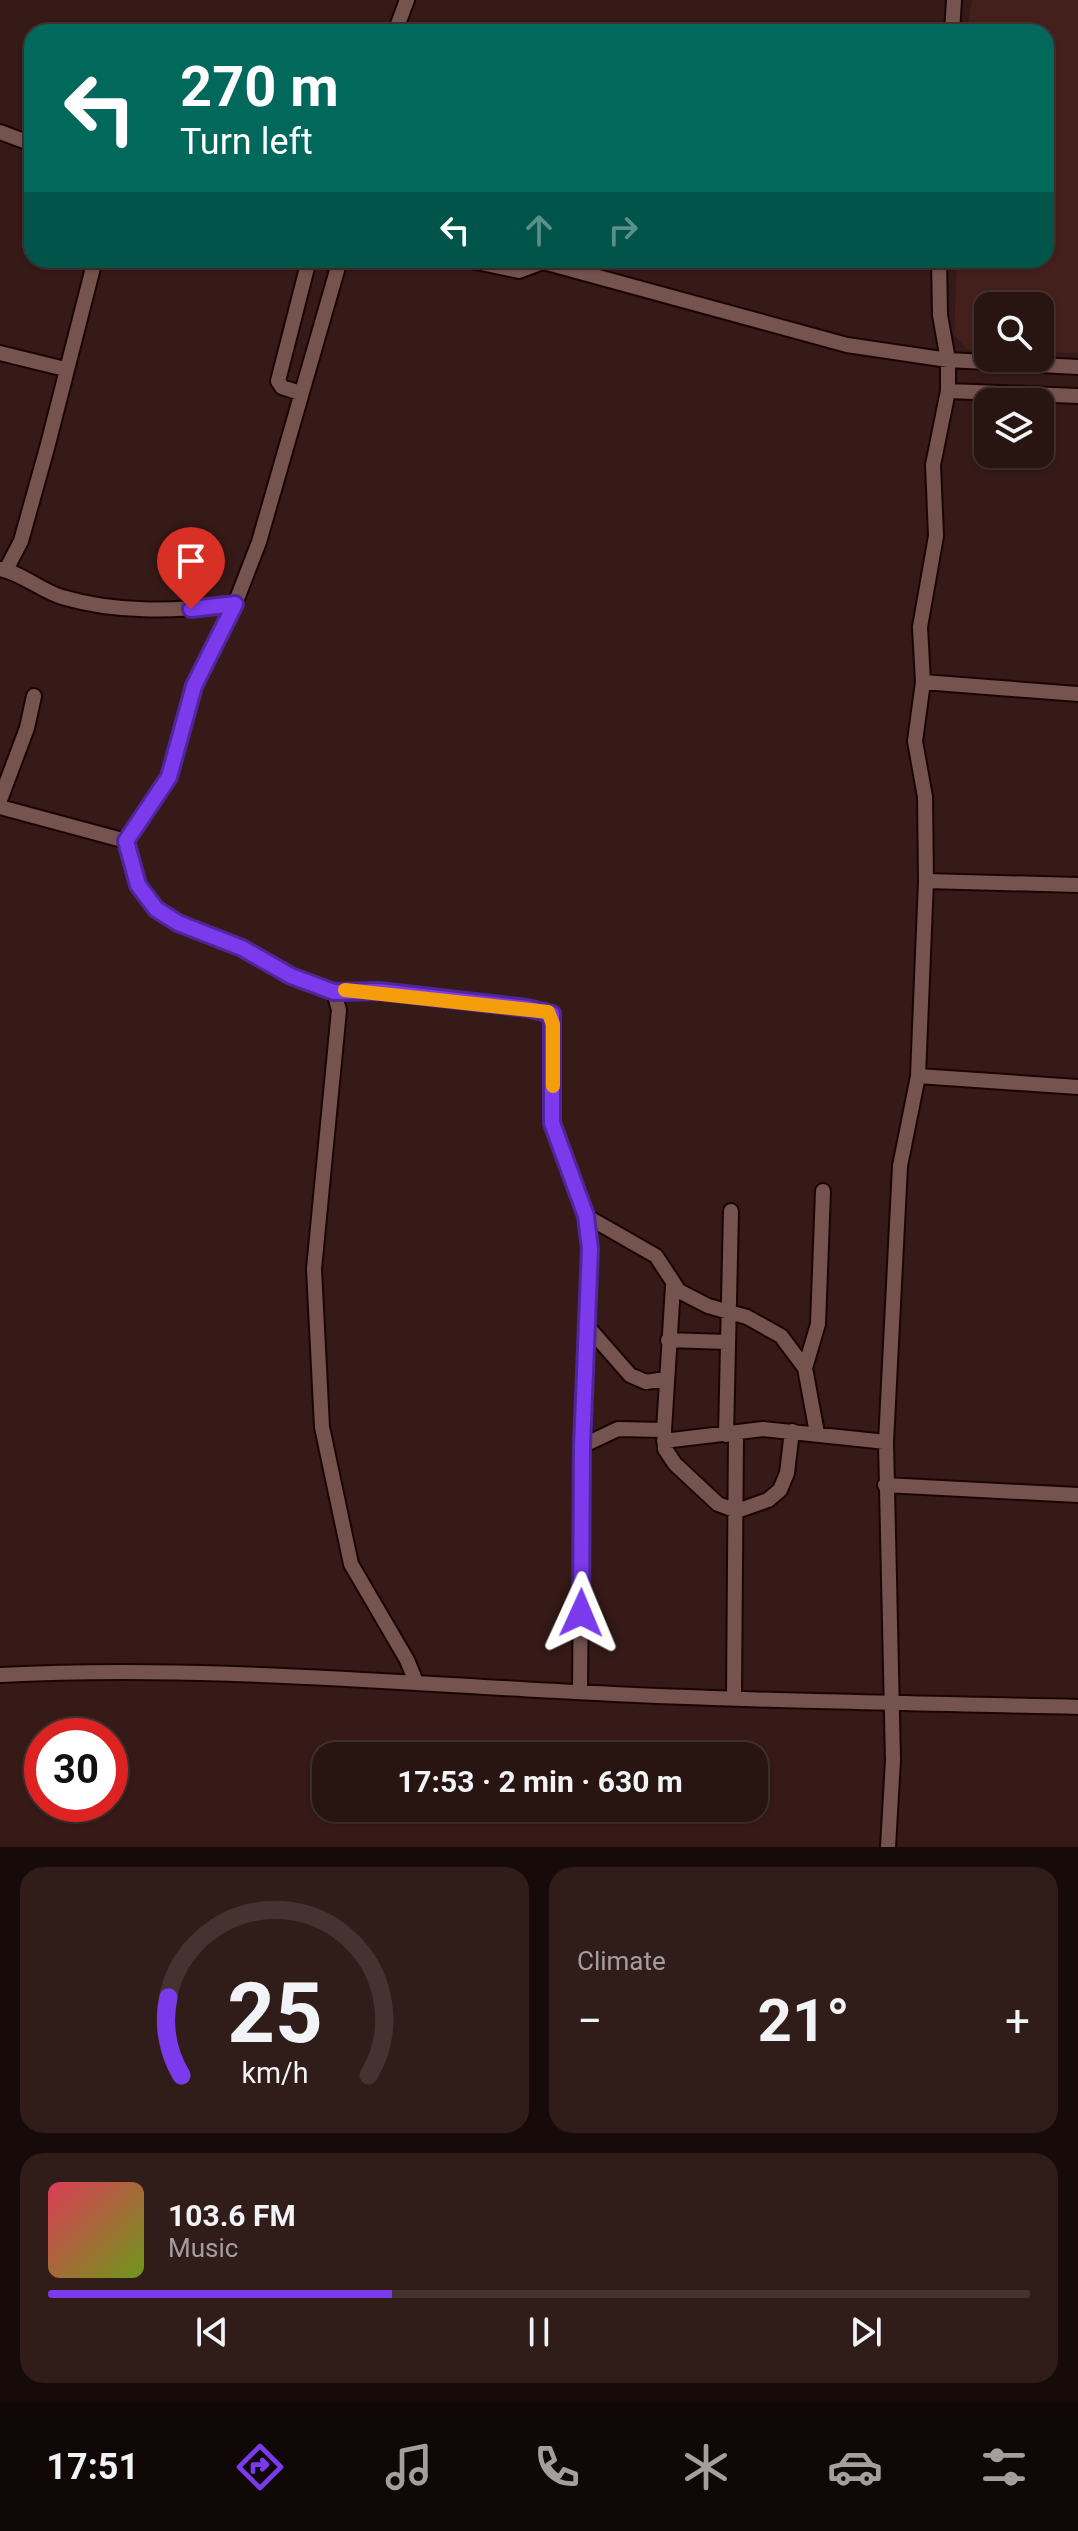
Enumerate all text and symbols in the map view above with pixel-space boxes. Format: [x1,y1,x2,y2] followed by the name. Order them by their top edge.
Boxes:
[180,54,339,120] text: 270 m
[48,56,152,160] icon: left
[180,121,313,163] text: Turn left
[433,208,477,252] icon: left
[517,208,561,252] icon: ahead
[601,208,645,252] icon: right
[974,292,1054,468] map controls
[974,292,1054,372] button: search
[974,388,1054,468] button: layers
[157,527,225,609] pin
[169,539,213,583] icon: arrive
[539,1571,623,1655] position arrow
[24,1718,128,1822] speed limit sign: 30
[397,1764,683,1799] text: 17:53 · 2 min · 630 m
[577,1946,666,1976] text: Climate
[227,1965,322,2062] text: 25
[757,1985,850,2056] text: 21°
[577,1995,602,2047] text: −
[1005,1995,1030,2047] text: +
[241,2056,308,2090] text: km/h
[168,2198,296,2233] text: 103.6 FM
[168,2233,238,2263] text: Music
[190,2310,234,2354] icon: previous
[517,2310,561,2354] icon: pause
[844,2310,888,2354] icon: next
[232,2439,288,2495] icon: directions
[381,2439,437,2495] icon: music
[529,2439,585,2495] icon: phone
[678,2439,734,2495] icon: climate
[827,2439,883,2495] icon: car
[976,2439,1032,2495] icon: filters
[46,2446,139,2488] text: 17:51

